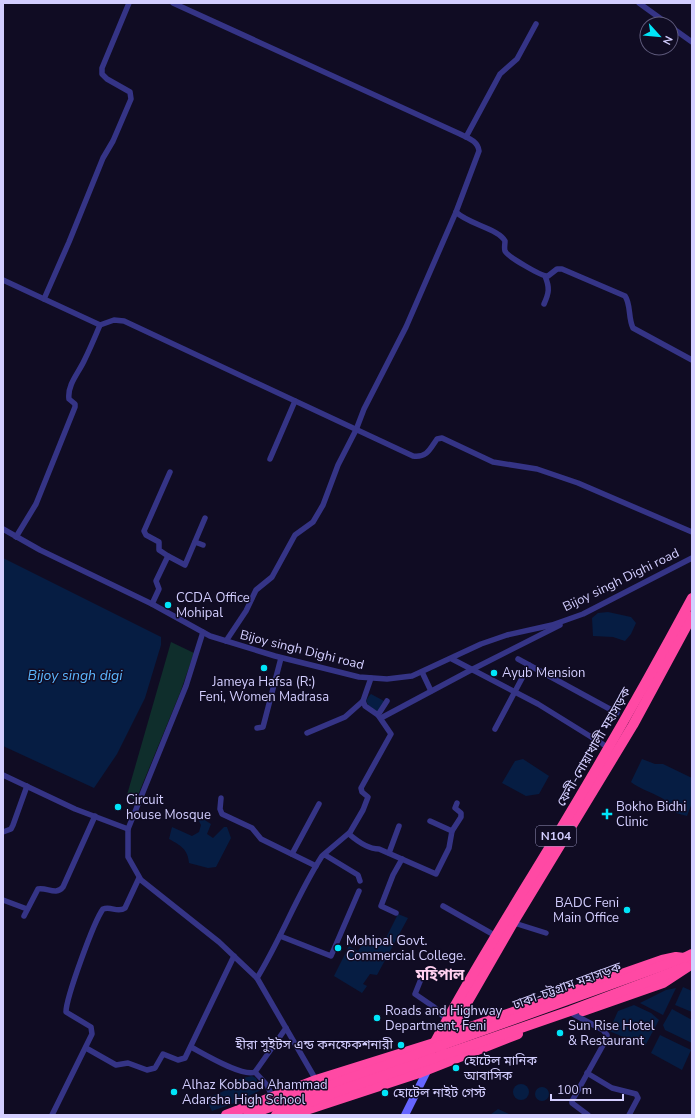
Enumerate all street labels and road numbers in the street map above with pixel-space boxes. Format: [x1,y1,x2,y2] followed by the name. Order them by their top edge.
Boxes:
[560,544,682,616] street label: Bijoy singh Dighi road
[238,626,366,674] street label: Bijoy singh Dighi road
[553,684,636,810] street label: ফেনী-নোয়াখালী মহাসড়ক
[536,826,576,846] road number: N104
[509,958,624,1014] street label: ঢাকা-চট্টগ্রাম মহাসড়ক

